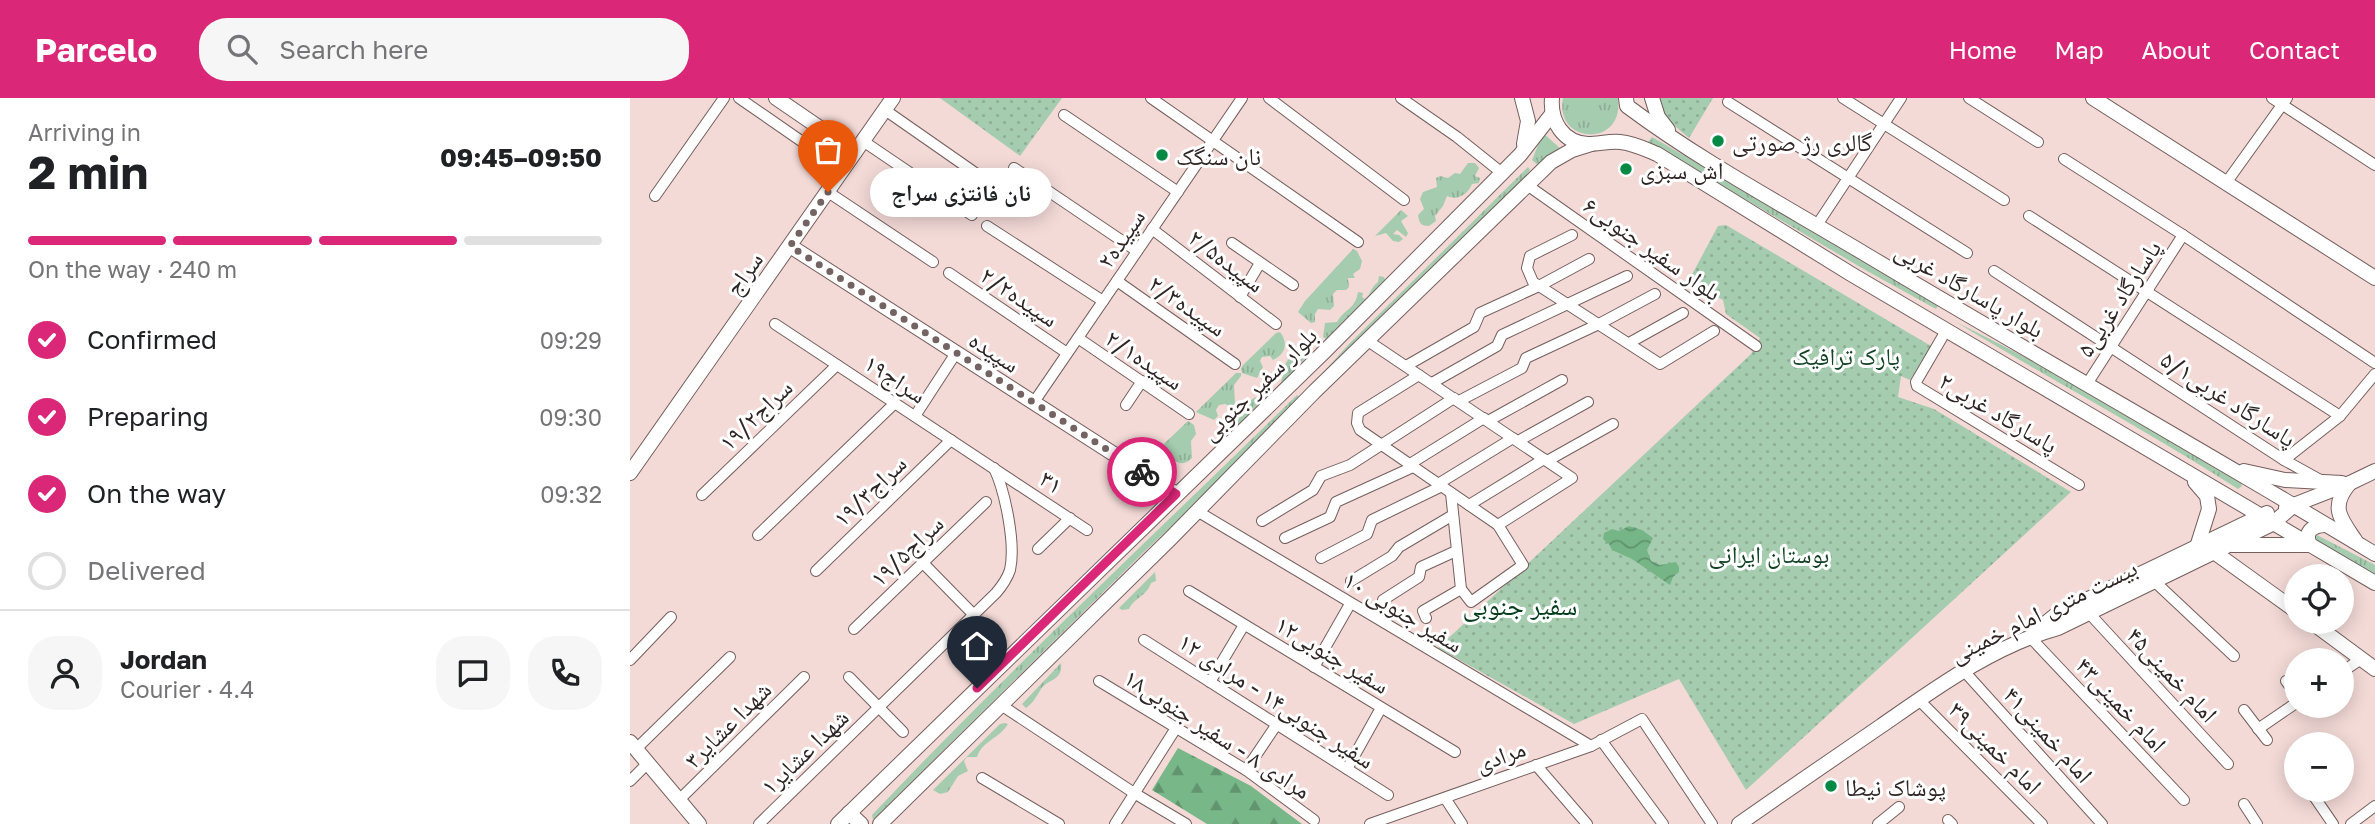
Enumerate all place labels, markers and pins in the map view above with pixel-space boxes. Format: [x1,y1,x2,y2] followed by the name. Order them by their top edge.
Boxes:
[798,120,858,192] pin
[1732,127,1872,157] place label: گالری رژ صورتی
[1710,133,1726,149] marker: گالری رژ صورتی
[1176,141,1261,171] place label: نان سنگک
[1154,147,1170,163] marker: نان سنگک
[1640,155,1723,185] place label: اش سبزی
[1618,161,1634,177] marker: اش سبزی
[870,168,1052,217] callout: نان فانتزی سراج
[947,616,1007,688] pin
[1845,772,1946,802] place label: پوشاک نیطا
[1823,778,1839,794] marker: پوشاک نیطا

